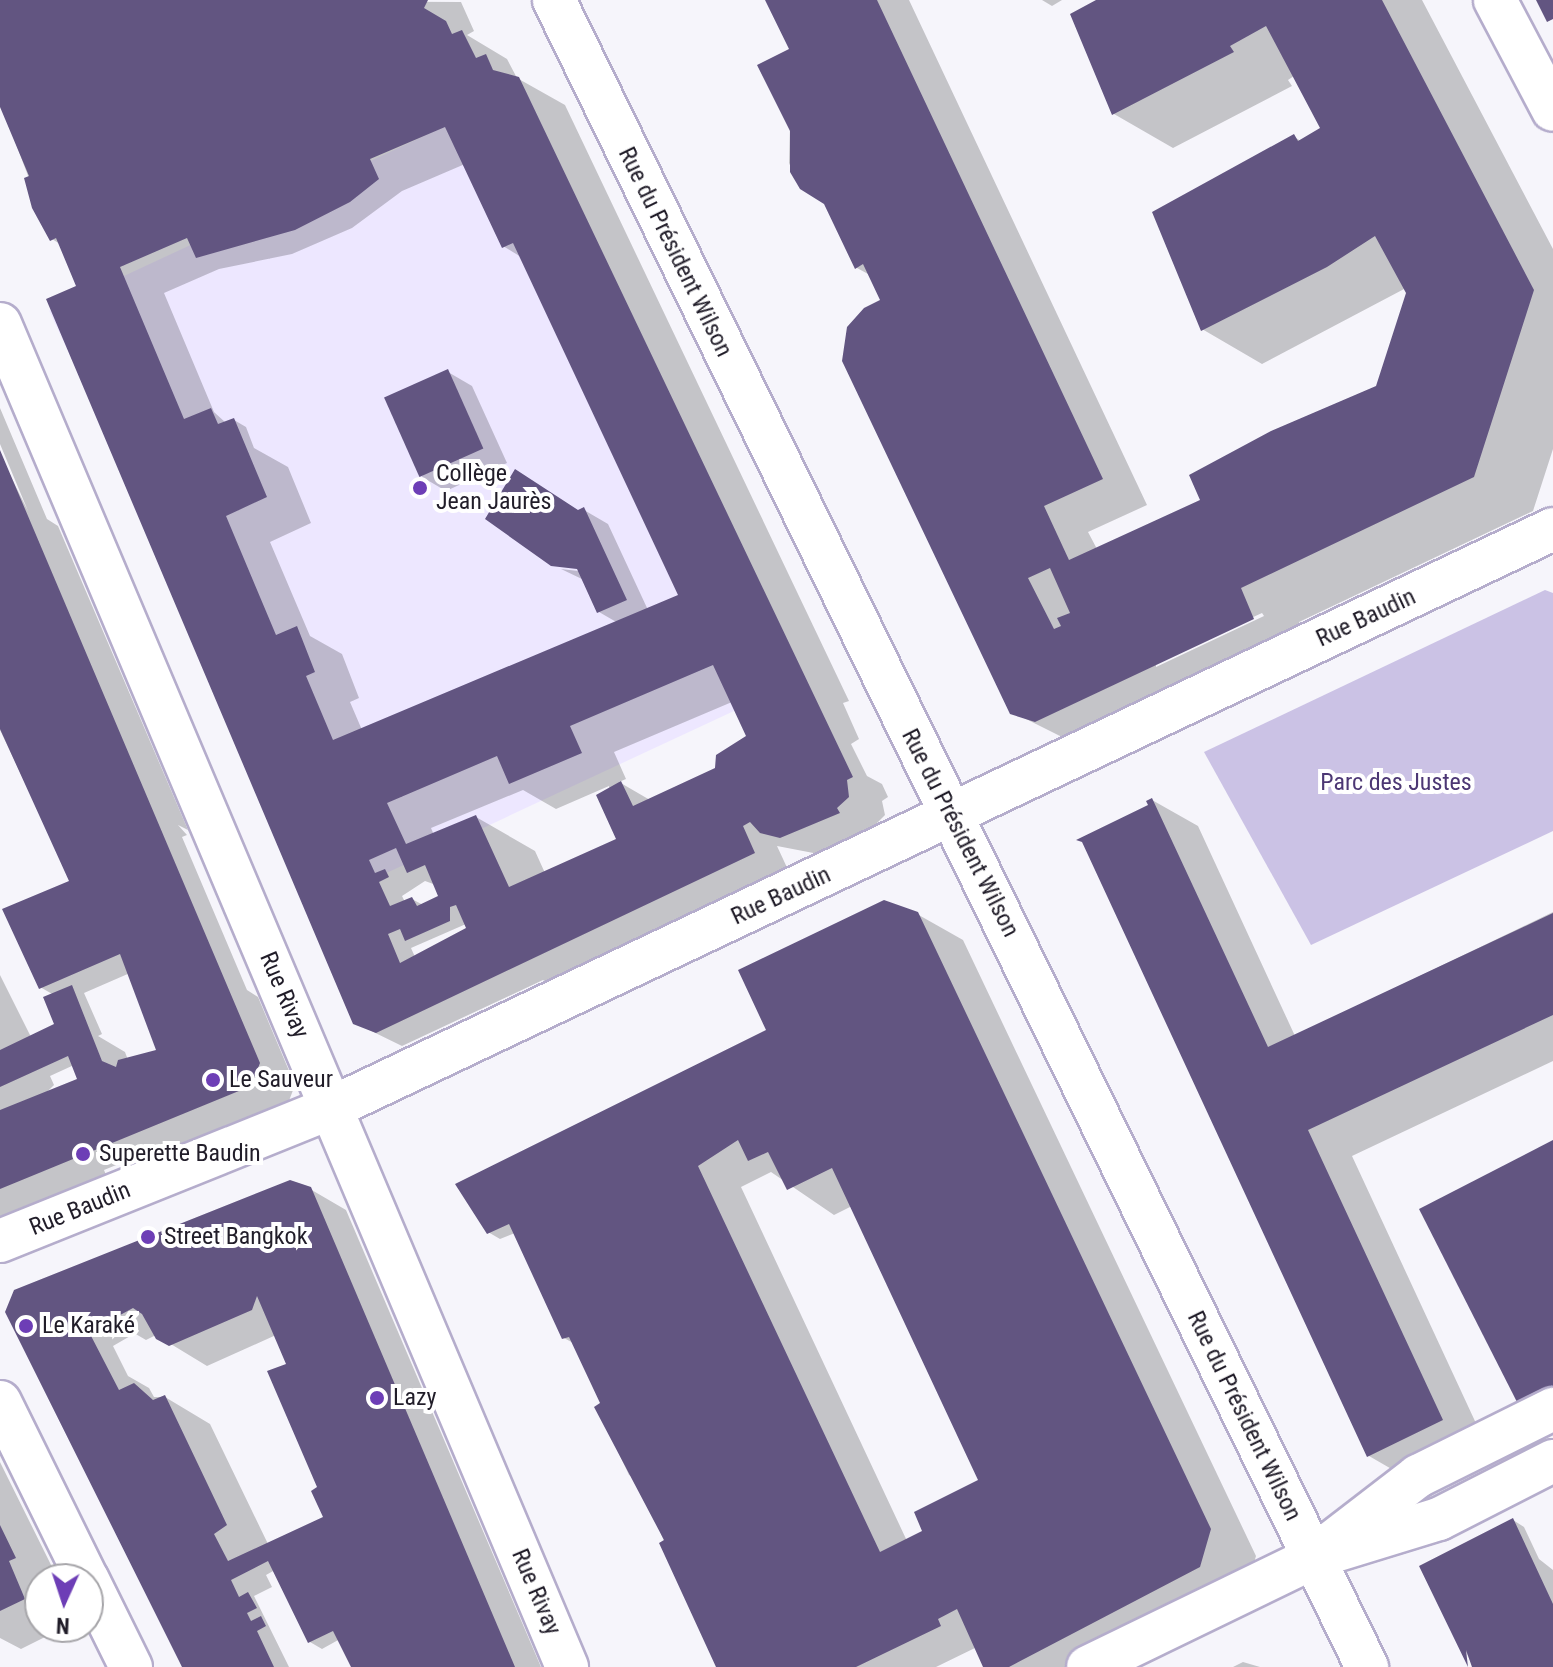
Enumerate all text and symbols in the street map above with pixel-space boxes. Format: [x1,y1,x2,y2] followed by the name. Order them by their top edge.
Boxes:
[612,143,738,361] street label: Rue du Président Wilson
[436,460,551,516] place label: Collège Jean Jaurès
[411,479,429,497] marker: Collège Jean Jaurès
[1312,582,1420,654] street label: Rue Baudin
[895,724,1025,942] street label: Rue du Président Wilson
[1320,769,1472,797] park label: Parc des Justes
[727,860,835,932] street label: Rue Baudin
[253,948,315,1042] street label: Rue Rivay
[229,1066,333,1094] place label: Le Sauveur
[204,1071,222,1089] marker: Le Sauveur
[99,1140,261,1168] place label: Superette Baudin
[74,1145,92,1163] marker: Superette Baudin
[25,1176,135,1242] street label: Rue Baudin
[164,1223,307,1251] place label: Street Bangkok
[139,1228,157,1246] marker: Street Bangkok
[1181,1307,1307,1525] street label: Rue du Président Wilson
[42,1312,135,1340] place label: Le Karaké
[17,1317,35,1335] marker: Le Karaké
[393,1384,436,1412] place label: Lazy
[368,1389,386,1407] marker: Lazy
[505,1545,567,1639] street label: Rue Rivay
[24,1563,104,1643] north arrow
[55,1613,70,1638] text: N

